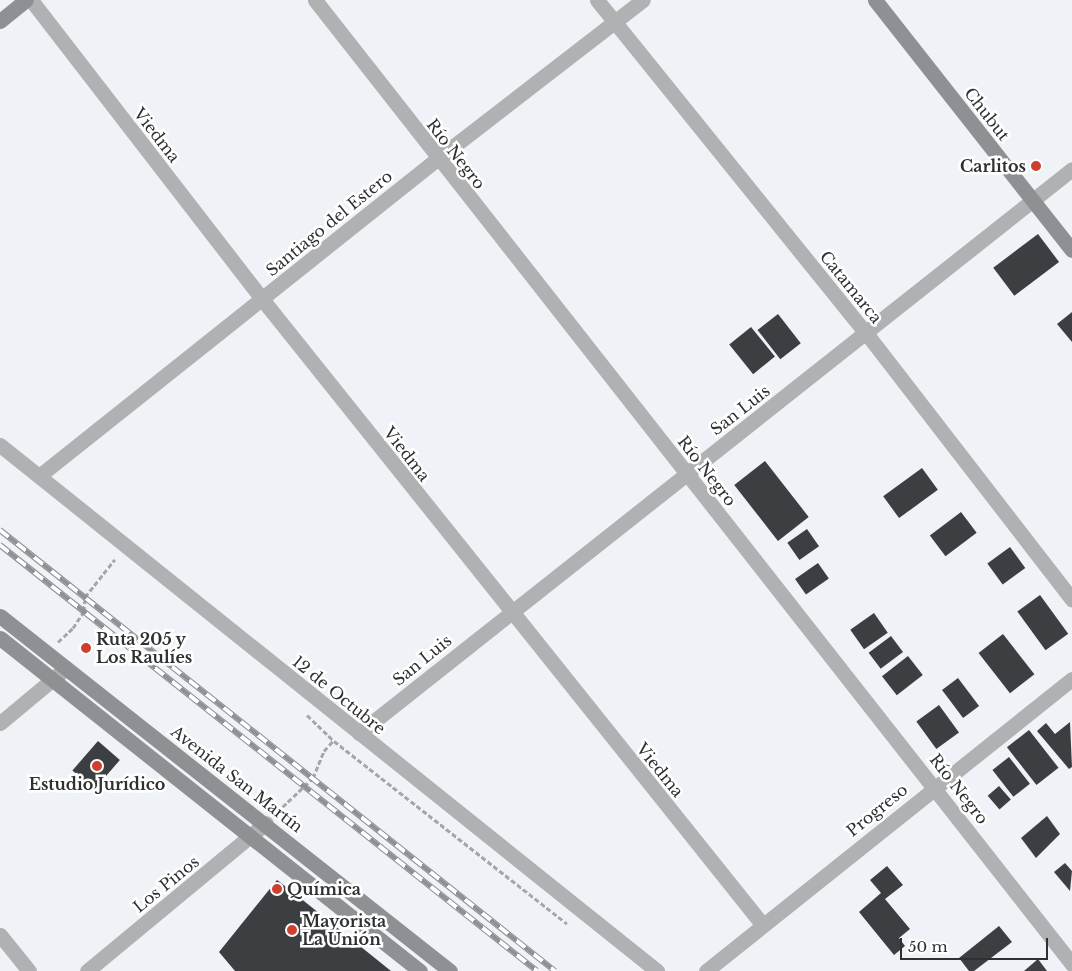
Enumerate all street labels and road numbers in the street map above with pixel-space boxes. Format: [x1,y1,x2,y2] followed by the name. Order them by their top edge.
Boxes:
[960,84,1014,144] street label: Chubut
[130,104,184,166] street label: Viedma
[423,115,489,193] street label: Río Negro
[262,166,396,280] street label: Santiago del Estero
[816,247,886,327] street label: Catamarca
[707,381,773,439] street label: San Luis
[380,423,434,485] street label: Viedma
[674,432,740,510] street label: Río Negro
[389,631,455,689] street label: San Luis
[289,652,389,738] street label: 12 de Octubre
[167,722,307,836] street label: Avenida San Martín
[632,739,688,801] street label: Viedma
[926,750,992,828] street label: Río Negro
[843,780,911,840] street label: Progreso
[129,852,203,916] street label: Los Pinos

